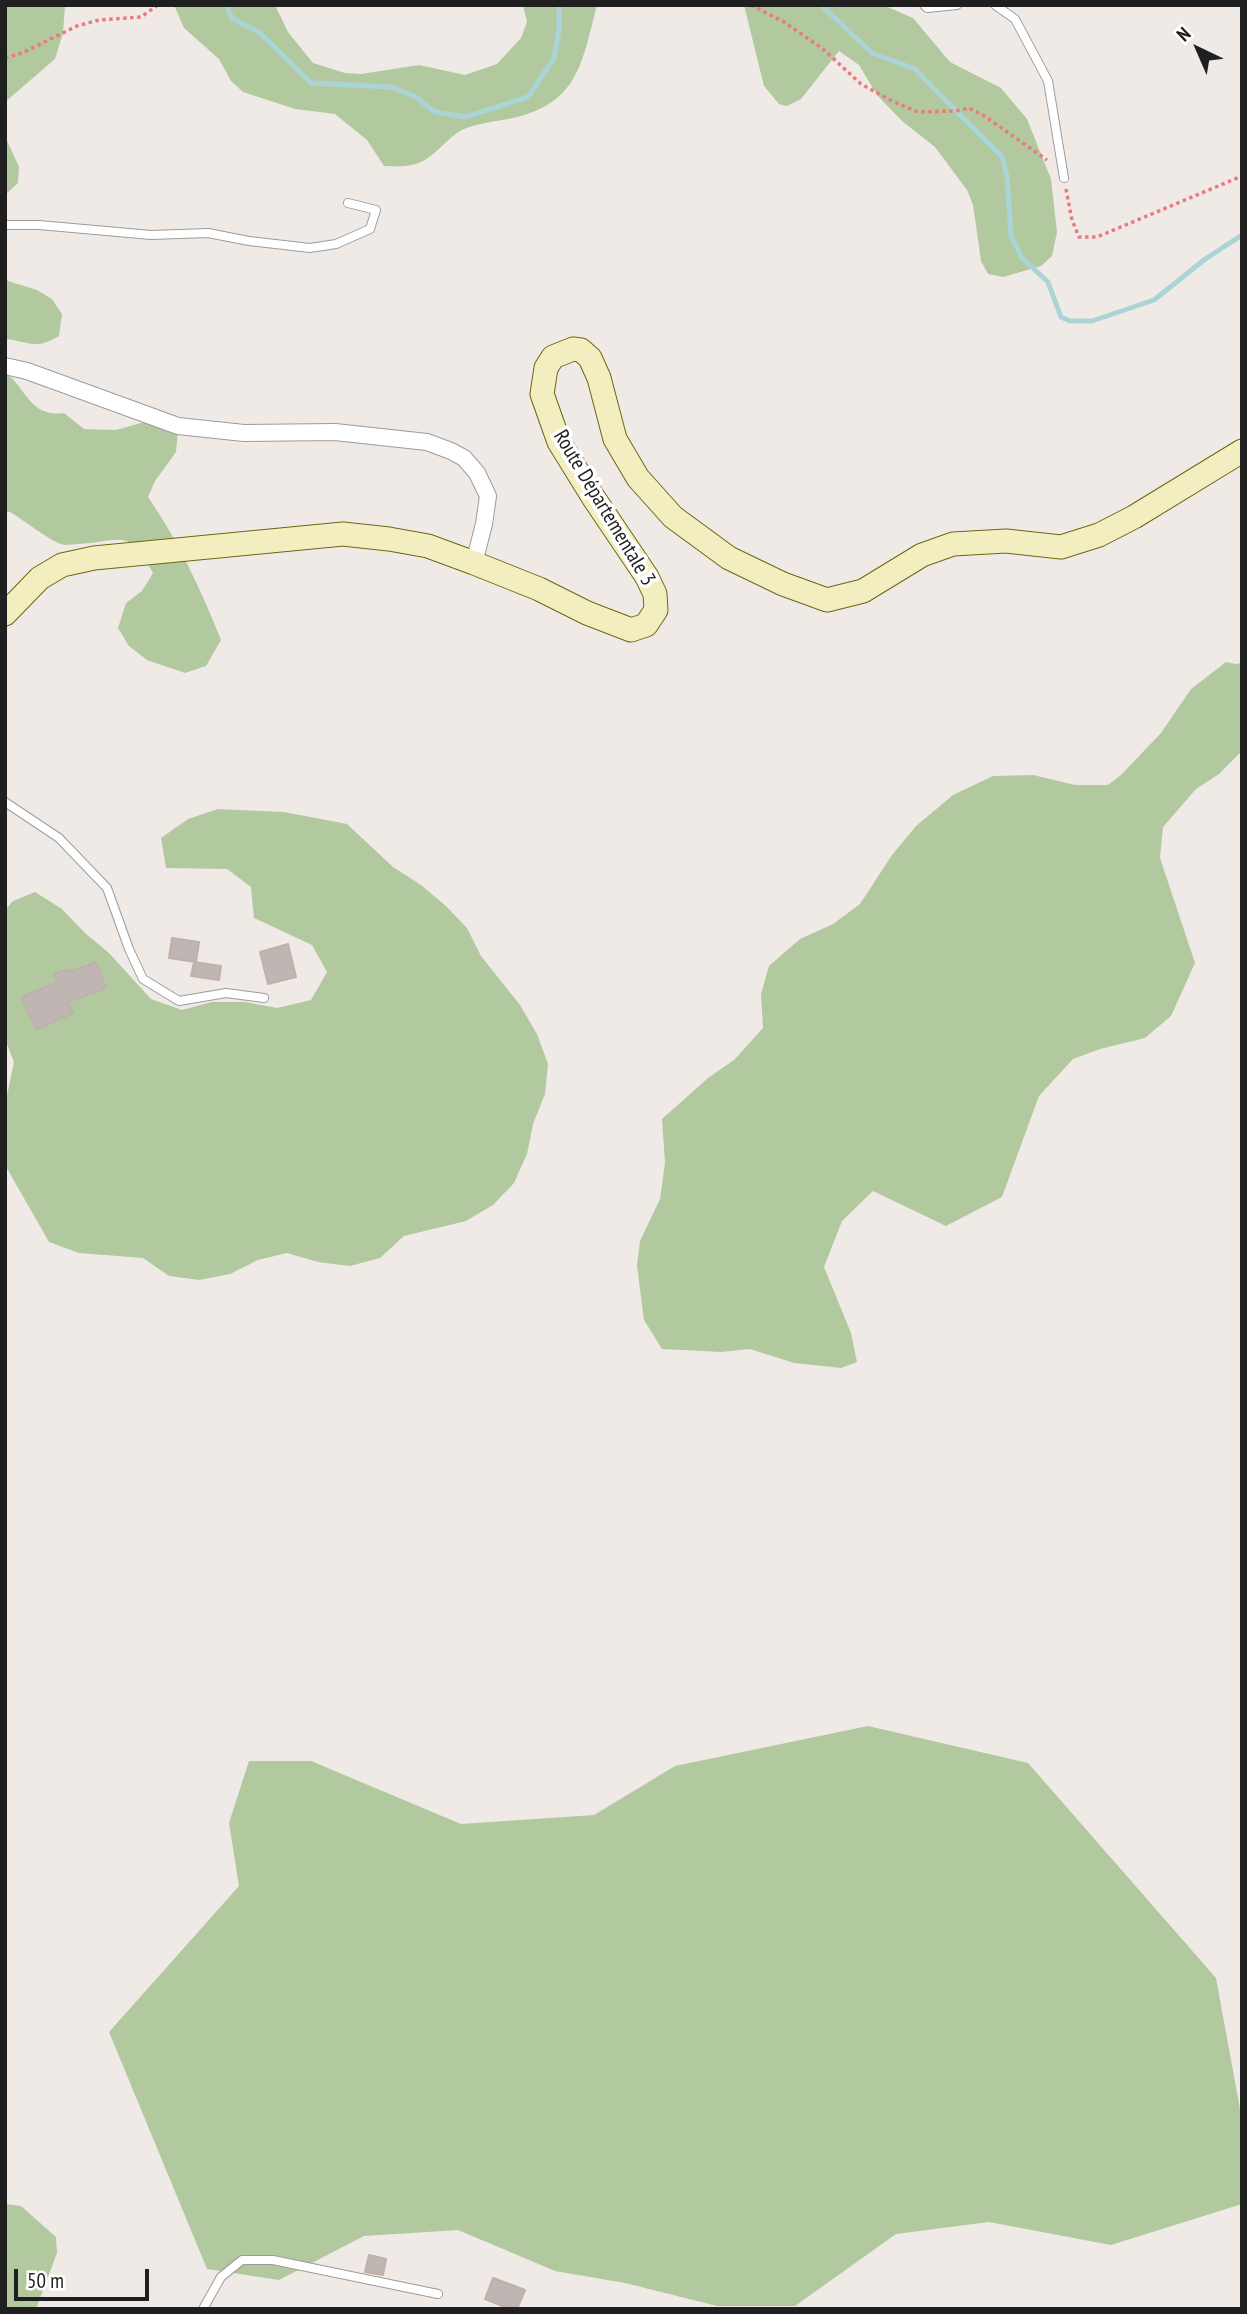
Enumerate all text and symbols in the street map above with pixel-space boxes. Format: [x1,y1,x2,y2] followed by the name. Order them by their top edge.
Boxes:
[1163,14,1233,84] north arrow
[1171,22,1195,46] text: N
[548,426,660,590] street label: Route Départementale 3
[18,2254,152,2298] scale bar
[27,2267,64,2294] text: 50 m

